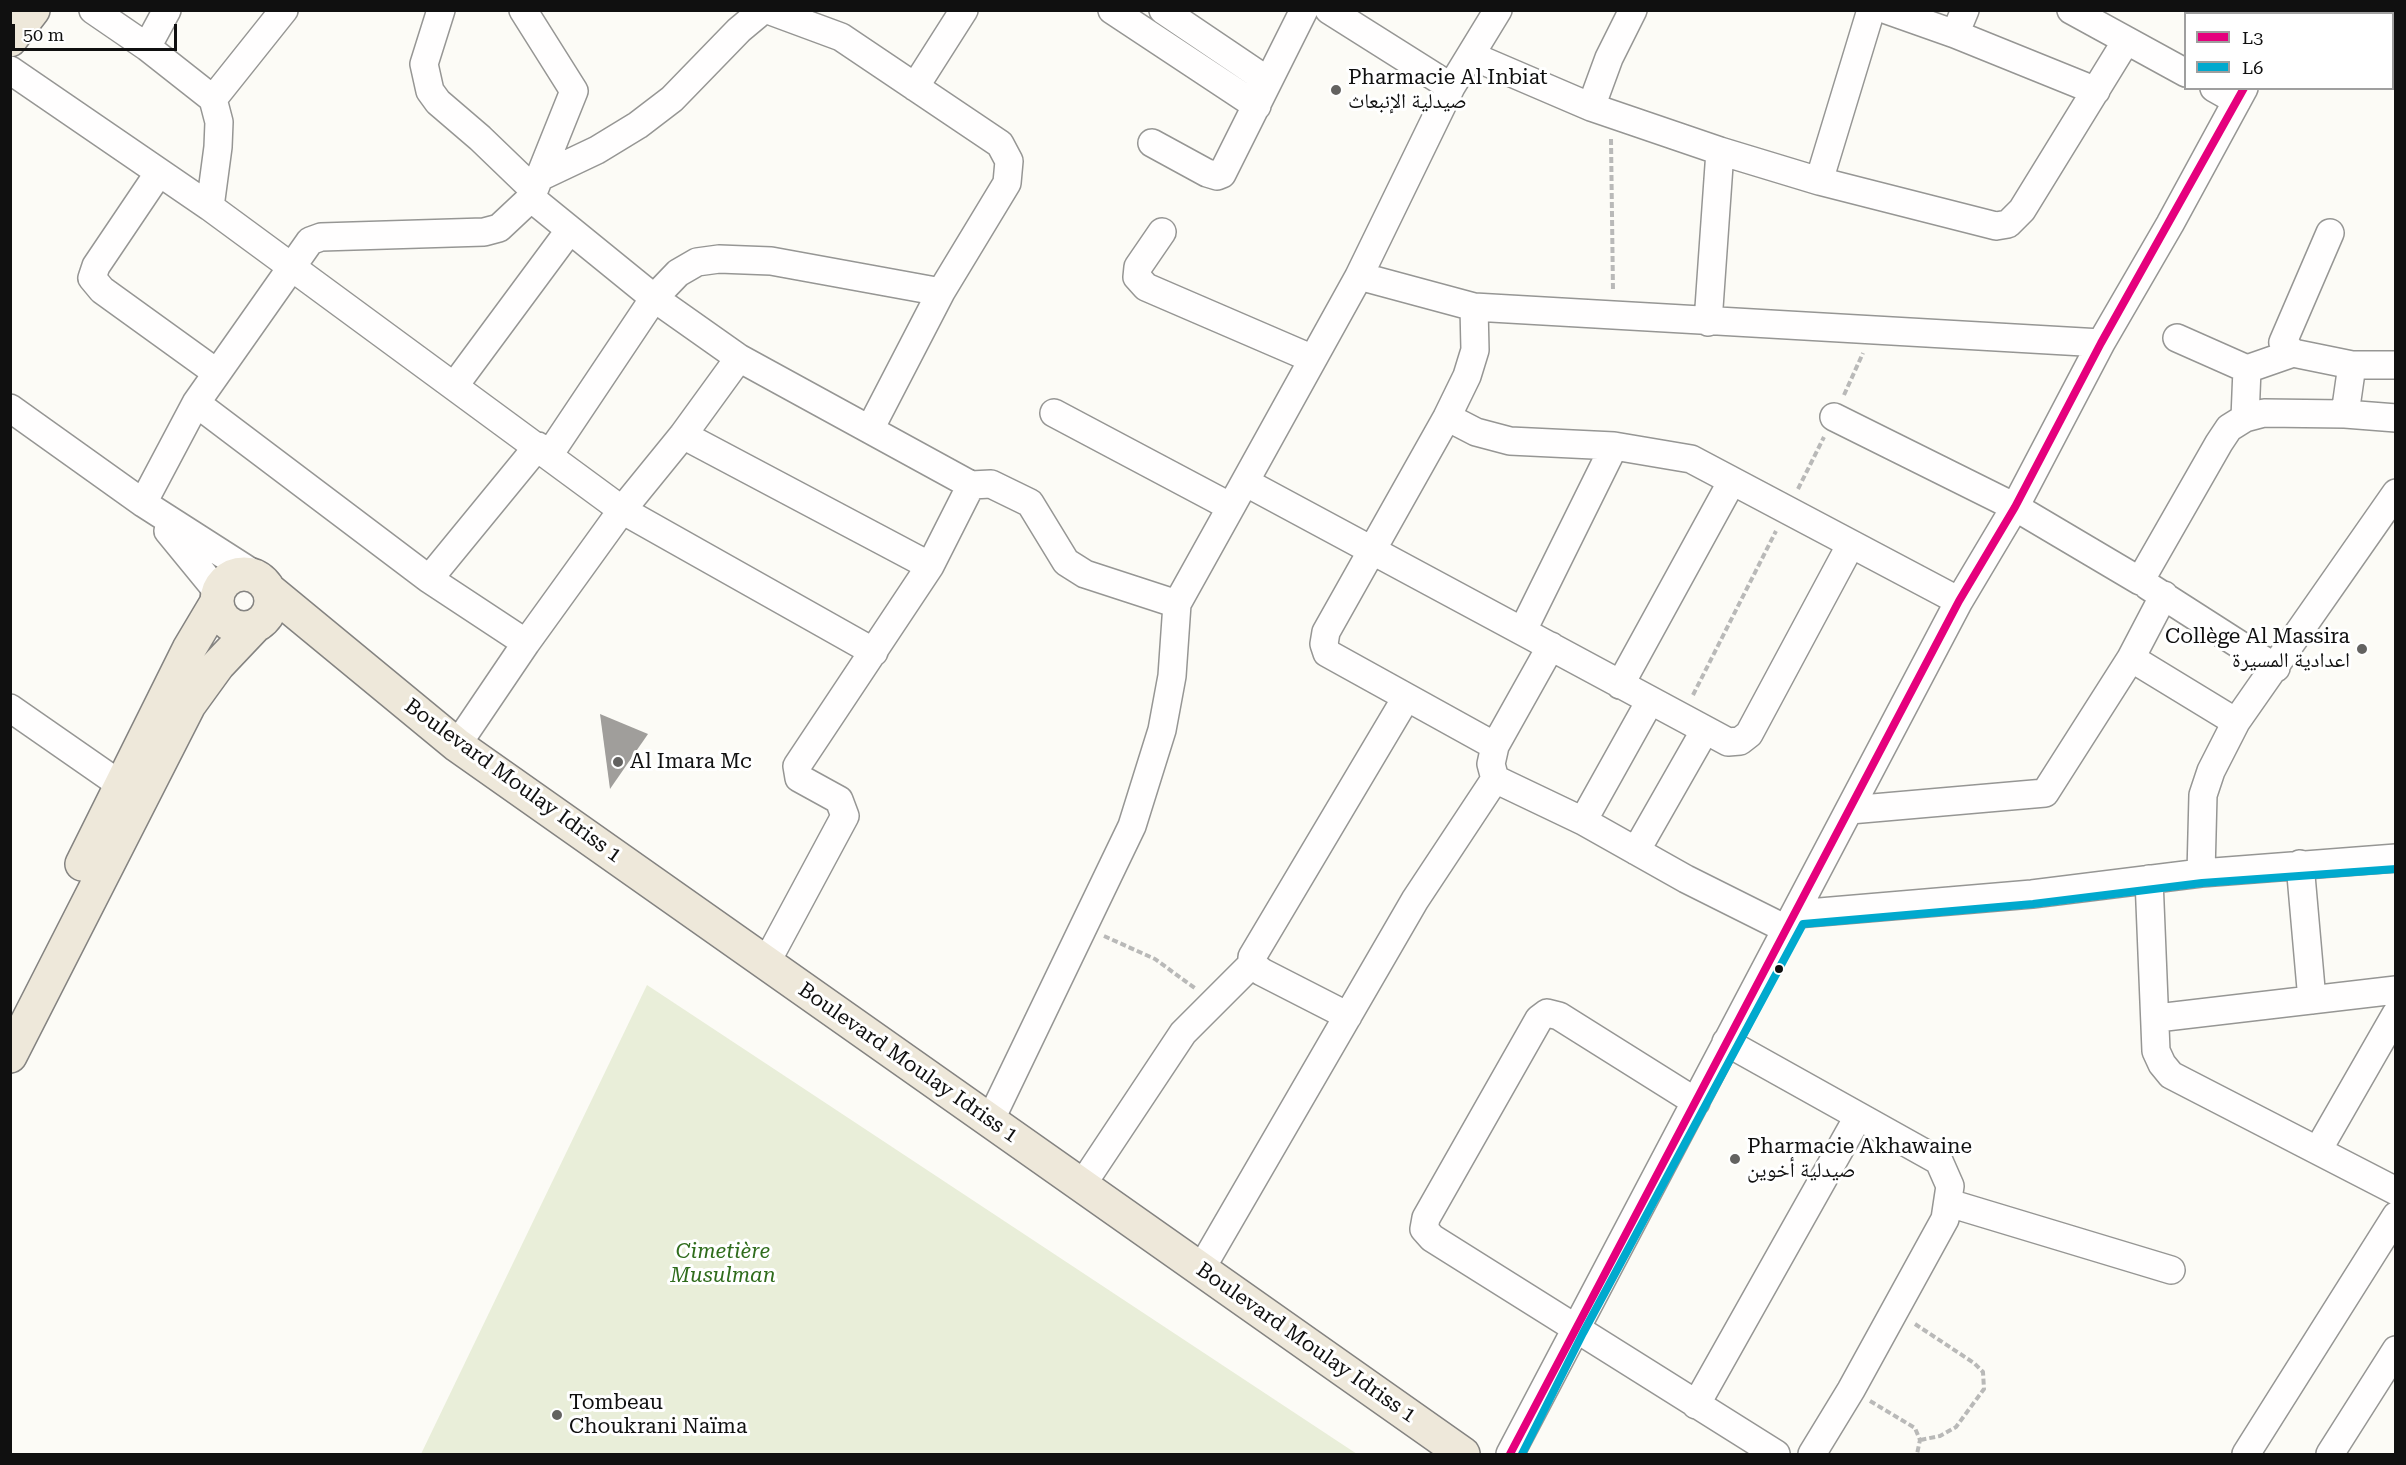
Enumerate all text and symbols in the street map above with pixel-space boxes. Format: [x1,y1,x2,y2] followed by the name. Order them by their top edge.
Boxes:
[15,12,180,50] scale bar
[2184,12,2394,90] legend
[23,24,64,45] text: 50 m
[2242,27,2263,48] text: L3
[2242,57,2263,78] text: L6
[1348,65,1548,115] place label: Pharmacie Al Inbiat صيدلية الإنبعاث
[1329,83,1343,97] marker: Pharmacie Al Inbiat صيدلية الإنبعاث
[2165,624,2350,674] place label: Collège Al Massira اعدادية المسيرة
[2355,642,2369,656] marker: Collège Al Massira اعدادية المسيرة
[399,694,627,868] street label: Boulevard Moulay Idriss 1
[630,749,752,775] place label: Al Imara Mc
[611,755,625,769] marker: Al Imara Mc
[1773,963,1785,975] unlabelled marker
[793,977,1023,1149] street label: Boulevard Moulay Idriss 1
[1747,1134,1972,1184] place label: Pharmacie Akhawaine صيدلية أخوين
[1728,1152,1742,1166] marker: Pharmacie Akhawaine صيدلية أخوين
[670,1239,776,1289] park label: Cimetière Musulman
[1191,1257,1421,1429] street label: Boulevard Moulay Idriss 1
[569,1390,747,1440] place label: Tombeau Choukrani Naïma
[550,1408,564,1422] marker: Tombeau Choukrani Naïma

